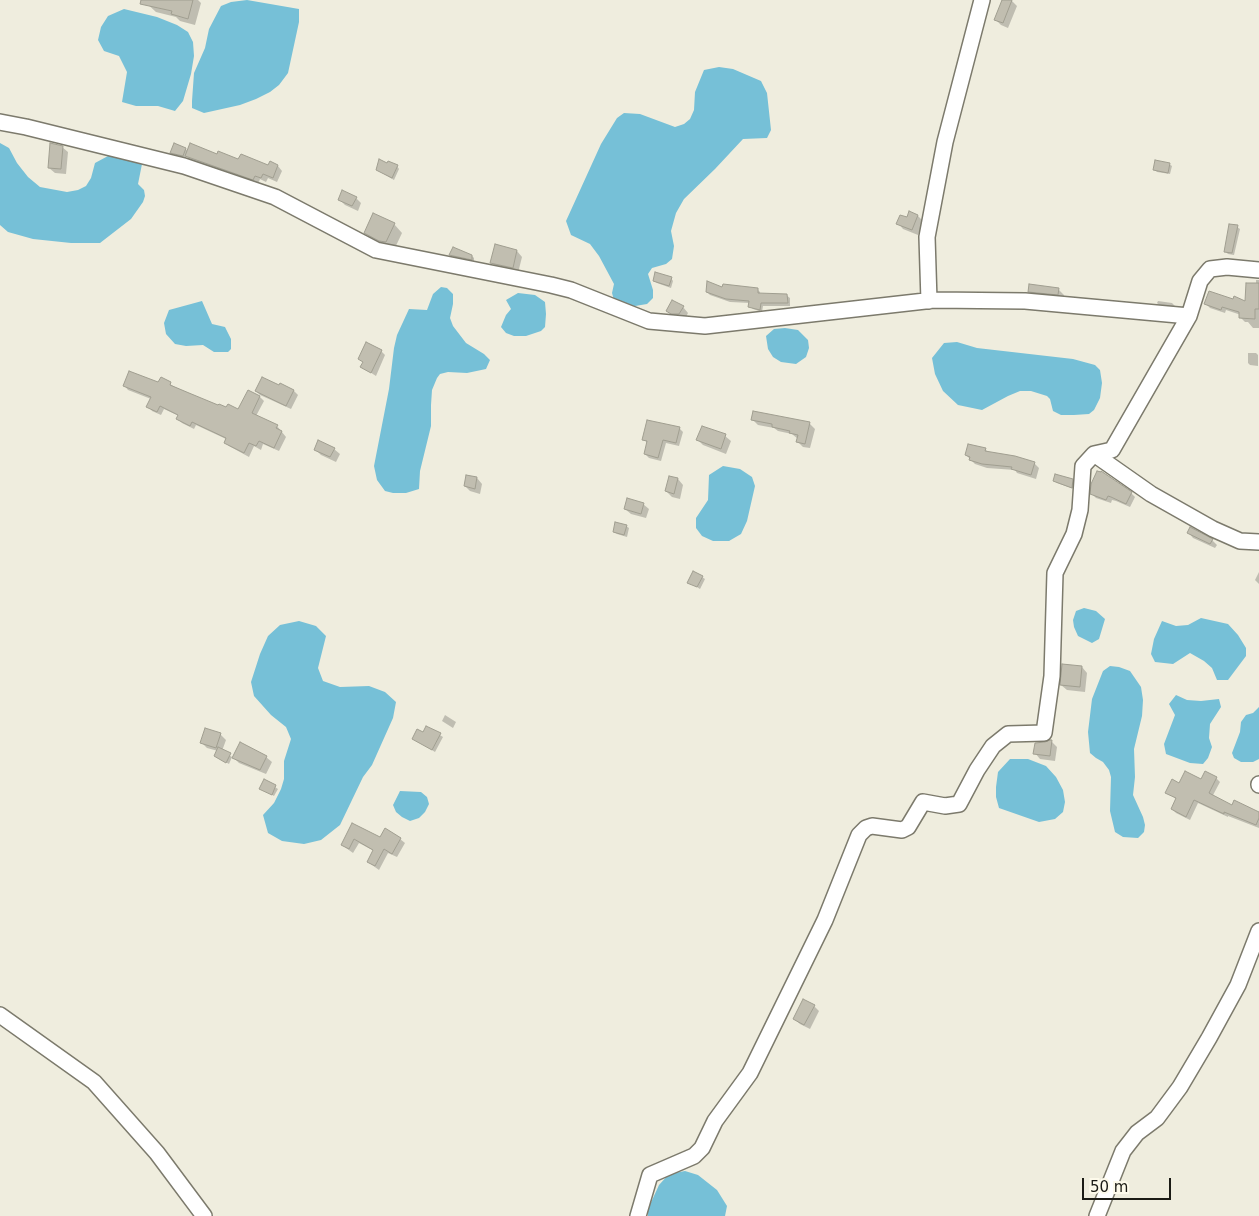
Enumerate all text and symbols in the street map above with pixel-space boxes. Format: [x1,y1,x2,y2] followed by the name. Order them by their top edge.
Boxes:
[1084,1168,1173,1200] scale bar
[1090,1178,1128,1196] text: 50 m

